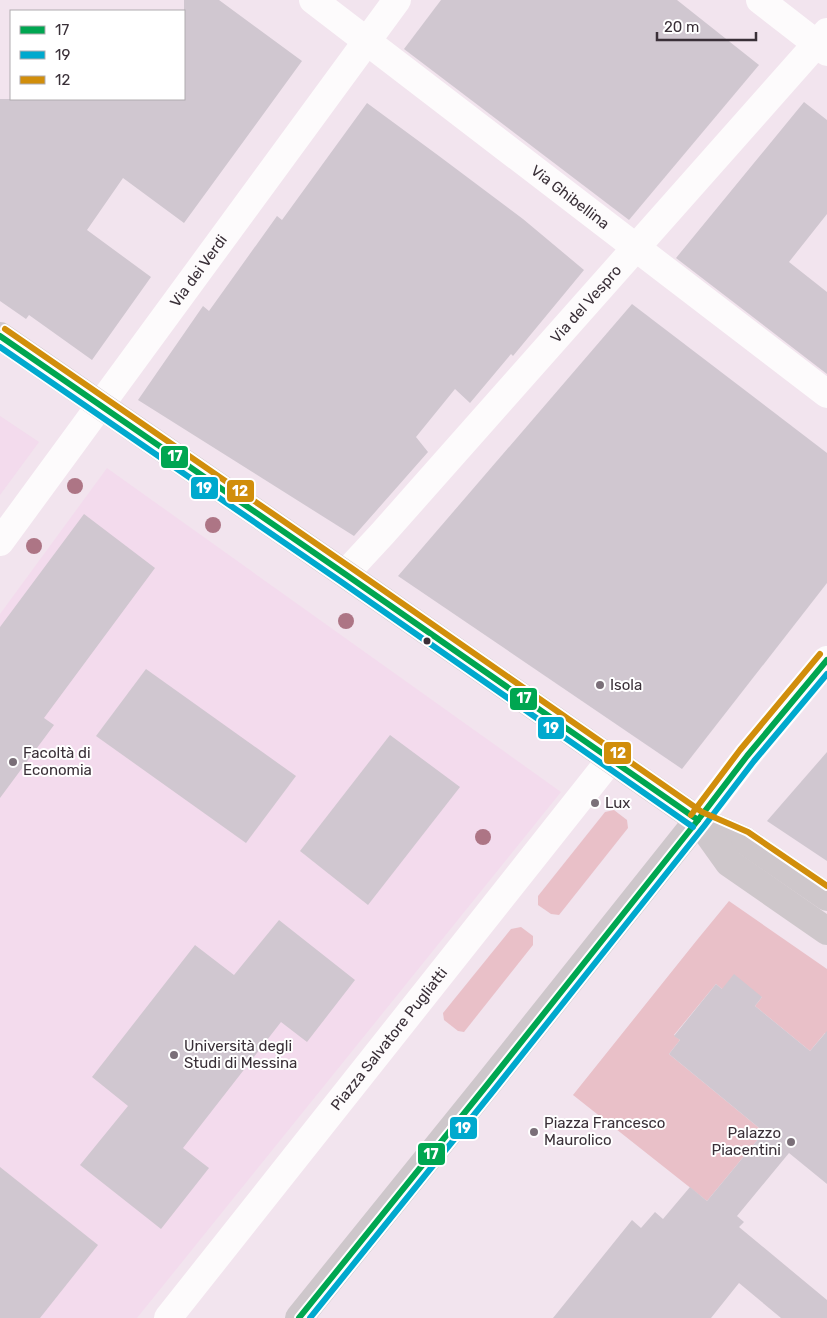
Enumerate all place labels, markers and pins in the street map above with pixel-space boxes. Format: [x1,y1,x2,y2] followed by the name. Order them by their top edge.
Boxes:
[422,636,432,646] unlabelled marker
[610,676,642,694] place label: Isola
[594,679,606,691] marker: Isola
[23,744,92,779] place label: Facoltà di Economia
[7,756,19,768] marker: Facoltà di Economia
[605,794,630,812] place label: Lux
[589,797,601,809] marker: Lux
[184,1037,297,1072] place label: Università degli Studi di Messina
[168,1049,180,1061] marker: Università degli Studi di Messina
[544,1114,665,1149] place label: Piazza Francesco Maurolico
[712,1124,781,1159] place label: Palazzo Piacentini
[528,1126,540,1138] marker: Piazza Francesco Maurolico
[785,1136,797,1148] marker: Palazzo Piacentini

